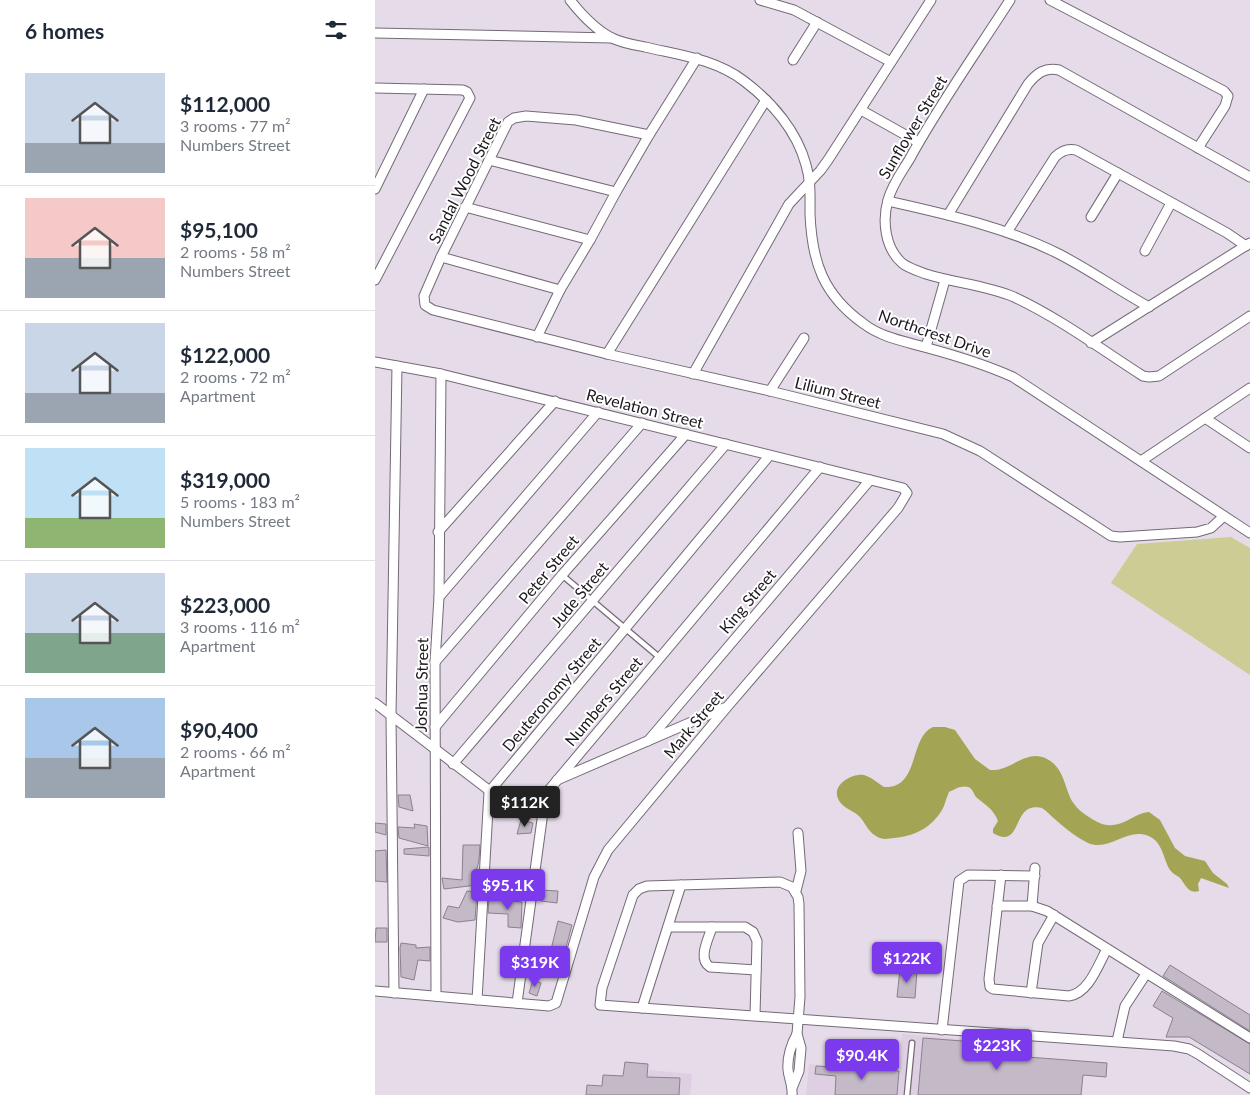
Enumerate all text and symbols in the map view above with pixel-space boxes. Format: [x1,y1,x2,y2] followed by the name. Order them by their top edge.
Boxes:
[322,16,350,44] icon: filters
[25,18,104,43] text: 6 homes
[874,72,950,182] street label: Sunflower Street
[180,91,270,116] text: $112,000
[65,93,125,153] icon: home
[424,114,504,246] street label: Sandal Wood Street
[180,116,291,135] text: 3 rooms · 77 m²
[180,135,291,154] text: Numbers Street
[180,217,258,242] text: $95,100
[65,218,125,278] icon: home
[180,242,291,261] text: 2 rooms · 58 m²
[180,261,291,280] text: Numbers Street
[876,305,994,361] street label: Northcrest Drive
[180,342,270,367] text: $122,000
[65,343,125,403] icon: home
[180,367,291,386] text: 2 rooms · 72 m²
[793,372,883,412] street label: Lilium Street
[584,384,706,432] street label: Revelation Street
[180,386,255,405] text: Apartment
[180,467,270,492] text: $319,000
[65,468,125,528] icon: home
[180,492,300,511] text: 5 rooms · 183 m²
[180,511,291,530] text: Numbers Street
[514,531,582,607] street label: Peter Street
[546,557,612,630] street label: Jude Street
[715,565,779,637] street label: King Street
[180,592,270,617] text: $223,000
[65,593,125,653] icon: home
[180,617,300,636] text: 3 rooms · 116 m²
[498,633,604,755] street label: Deuteronomy Street
[180,636,255,655] text: Apartment
[411,637,431,732] street label: Joshua Street
[560,652,646,749] street label: Numbers Street
[659,686,727,762] street label: Mark Street
[180,717,258,742] text: $90,400
[65,718,125,778] icon: home
[180,742,291,761] text: 2 rooms · 66 m²
[180,761,255,780] text: Apartment
[490,786,560,828] pin: $112K
[501,792,549,811] text: $112K
[467,868,549,911] pin: $95.1K
[482,875,534,894] text: $95.1K
[872,942,942,984] pin: $122K
[500,946,570,988] pin: $319K
[883,948,931,967] text: $122K
[511,952,559,971] text: $319K
[962,1028,1032,1071] pin: $223K
[973,1035,1021,1054] text: $223K
[821,1038,903,1081] pin: $90.4K
[836,1045,888,1064] text: $90.4K

